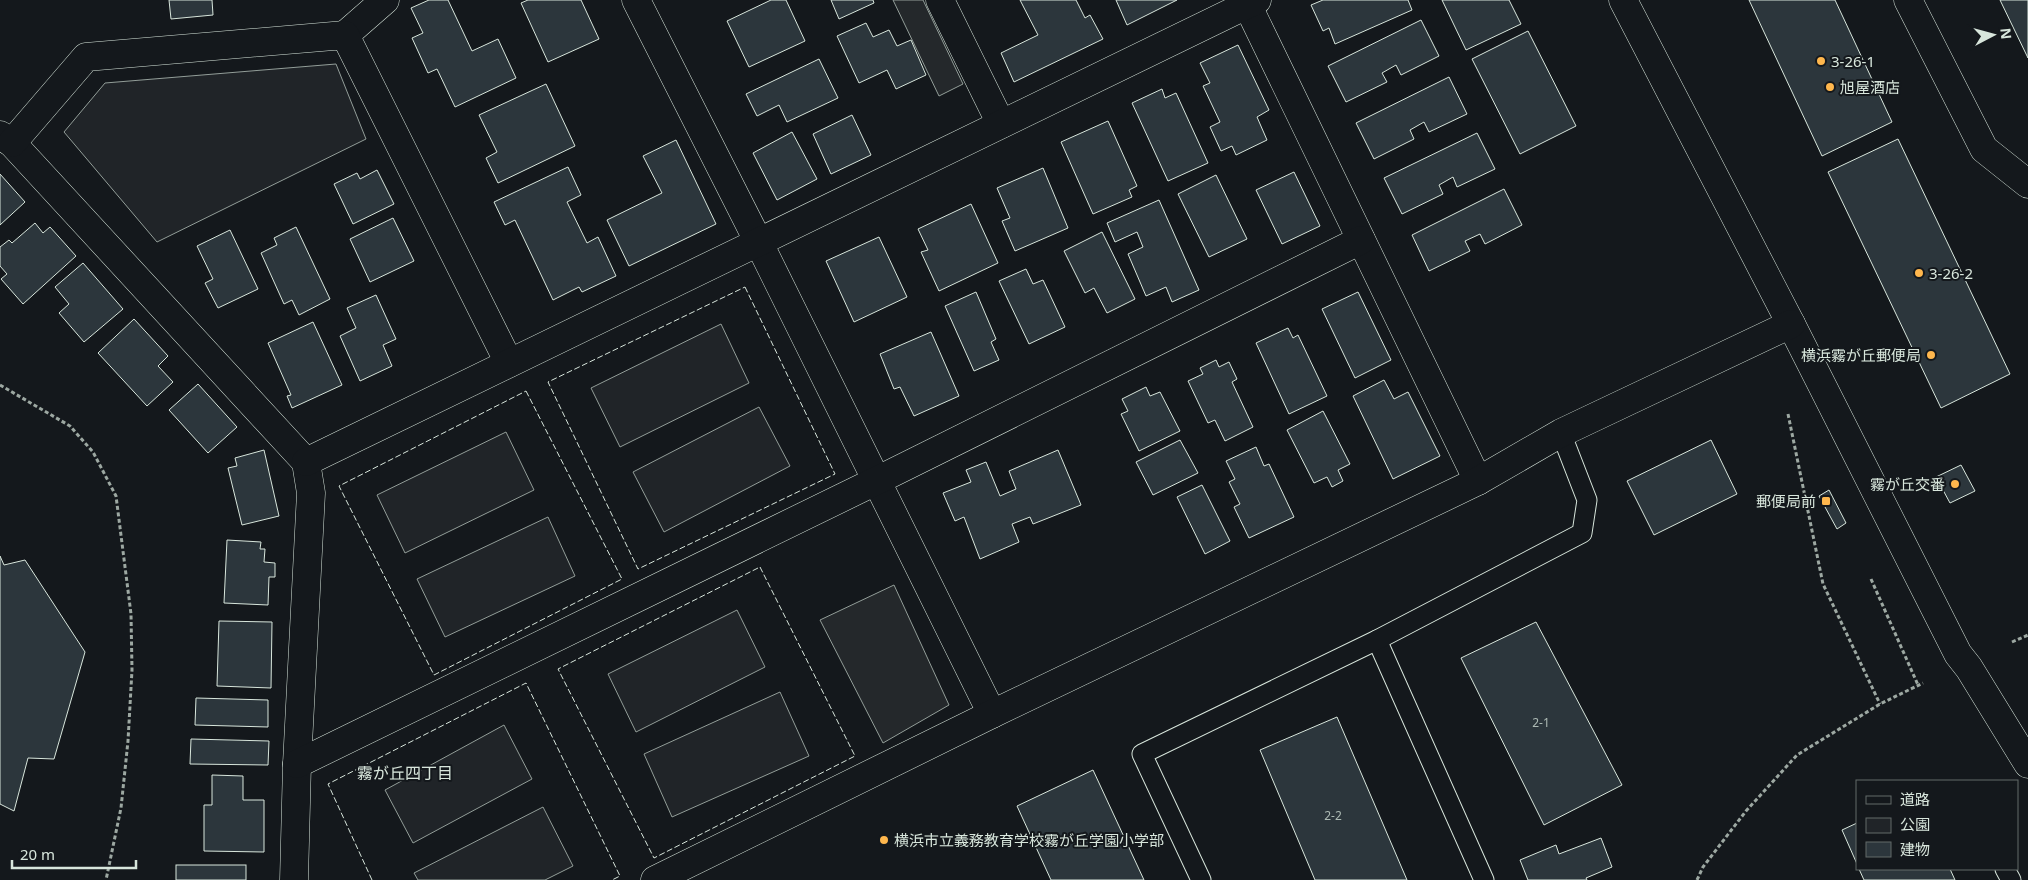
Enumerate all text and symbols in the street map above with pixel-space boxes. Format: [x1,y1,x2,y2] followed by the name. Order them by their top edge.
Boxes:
[1968,10,2018,60] north arrow
[1996,27,2016,40] text: N
[1831,51,1875,71] place label: 3-26-1
[1815,55,1827,67] marker: 3-26-1
[1840,77,1900,97] place label: 旭屋酒店
[1824,81,1836,93] marker: 旭屋酒店
[1929,263,1973,283] place label: 3-26-2
[1913,267,1925,279] marker: 3-26-2
[1801,345,1921,365] place label: 横浜霧が丘郵便局
[1925,349,1937,361] marker: 横浜霧が丘郵便局
[1870,474,1945,494] place label: 霧が丘交番
[1949,478,1961,490] marker: 霧が丘交番
[1756,491,1816,511] place label: 郵便局前
[1820,495,1832,507] marker: 郵便局前
[1532,714,1550,731] house number: 2-1
[357,762,453,784] district label: 霧が丘四丁目
[1856,780,2018,870] legend
[1900,789,1930,809] text: 道路
[1324,807,1342,824] house number: 2-2
[1900,814,1930,834] text: 公園
[894,830,1164,850] place label: 横浜市立義務教育学校霧が丘学園小学部
[878,834,890,846] marker: 横浜市立義務教育学校霧が丘学園小学部
[12,838,136,870] scale bar
[1900,839,1930,859] text: 建物
[20,844,55,864] text: 20 m

